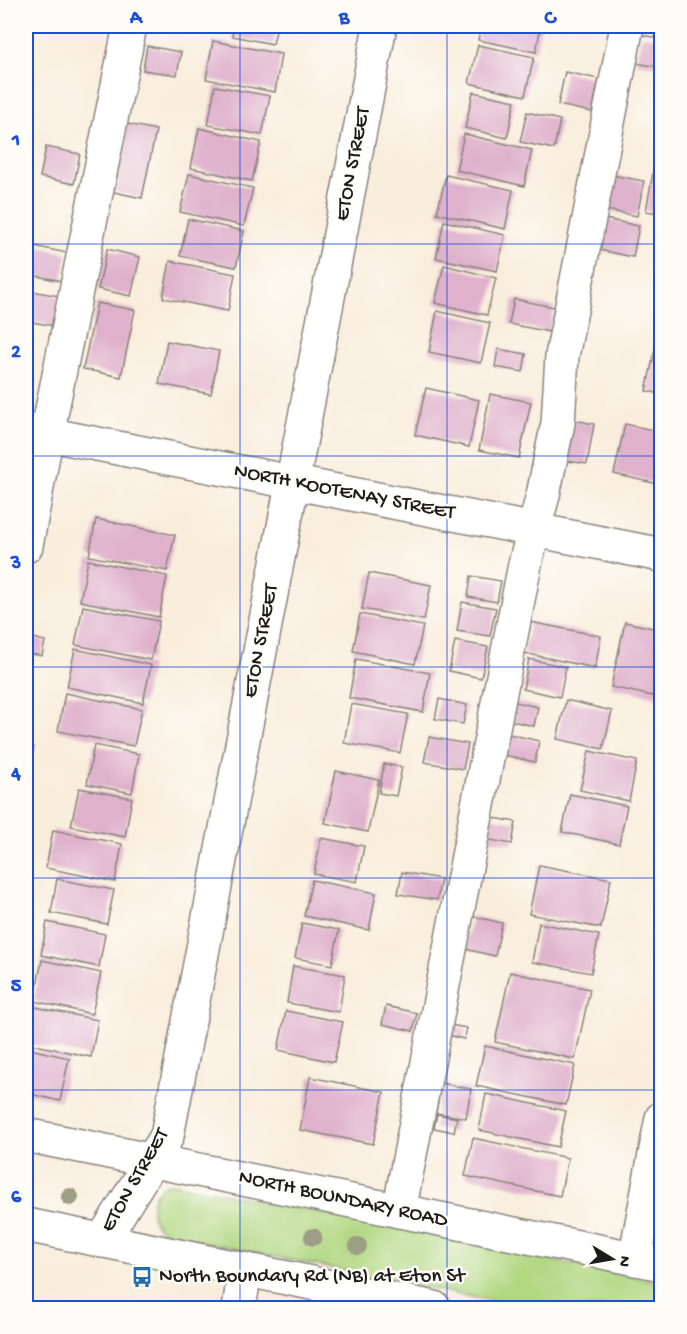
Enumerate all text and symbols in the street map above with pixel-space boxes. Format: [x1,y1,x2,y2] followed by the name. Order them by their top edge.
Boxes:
[129,8,144,31] text: A
[338,8,350,31] text: B
[544,8,558,31] text: C
[331,104,377,223] street label: ETON STREET
[11,130,20,153] text: 1
[11,342,21,365] text: 2
[232,459,457,527] street label: NORTH KOOTENAY STREET
[10,553,21,576] text: 3
[239,581,285,700] street label: ETON STREET
[10,764,21,787] text: 4
[11,976,22,999] text: 5
[96,1124,176,1237] street label: ETON STREET
[236,1166,450,1234] street label: NORTH BOUNDARY ROAD
[11,1187,22,1210] text: 6
[582,1229,642,1289] north arrow
[613,1254,634,1269] text: N
[130,1265,154,1289] bus stop icon: North Boundary Rd (NB) at Eton St
[159,1265,467,1290] place label: North Boundary Rd (NB) at Eton St

